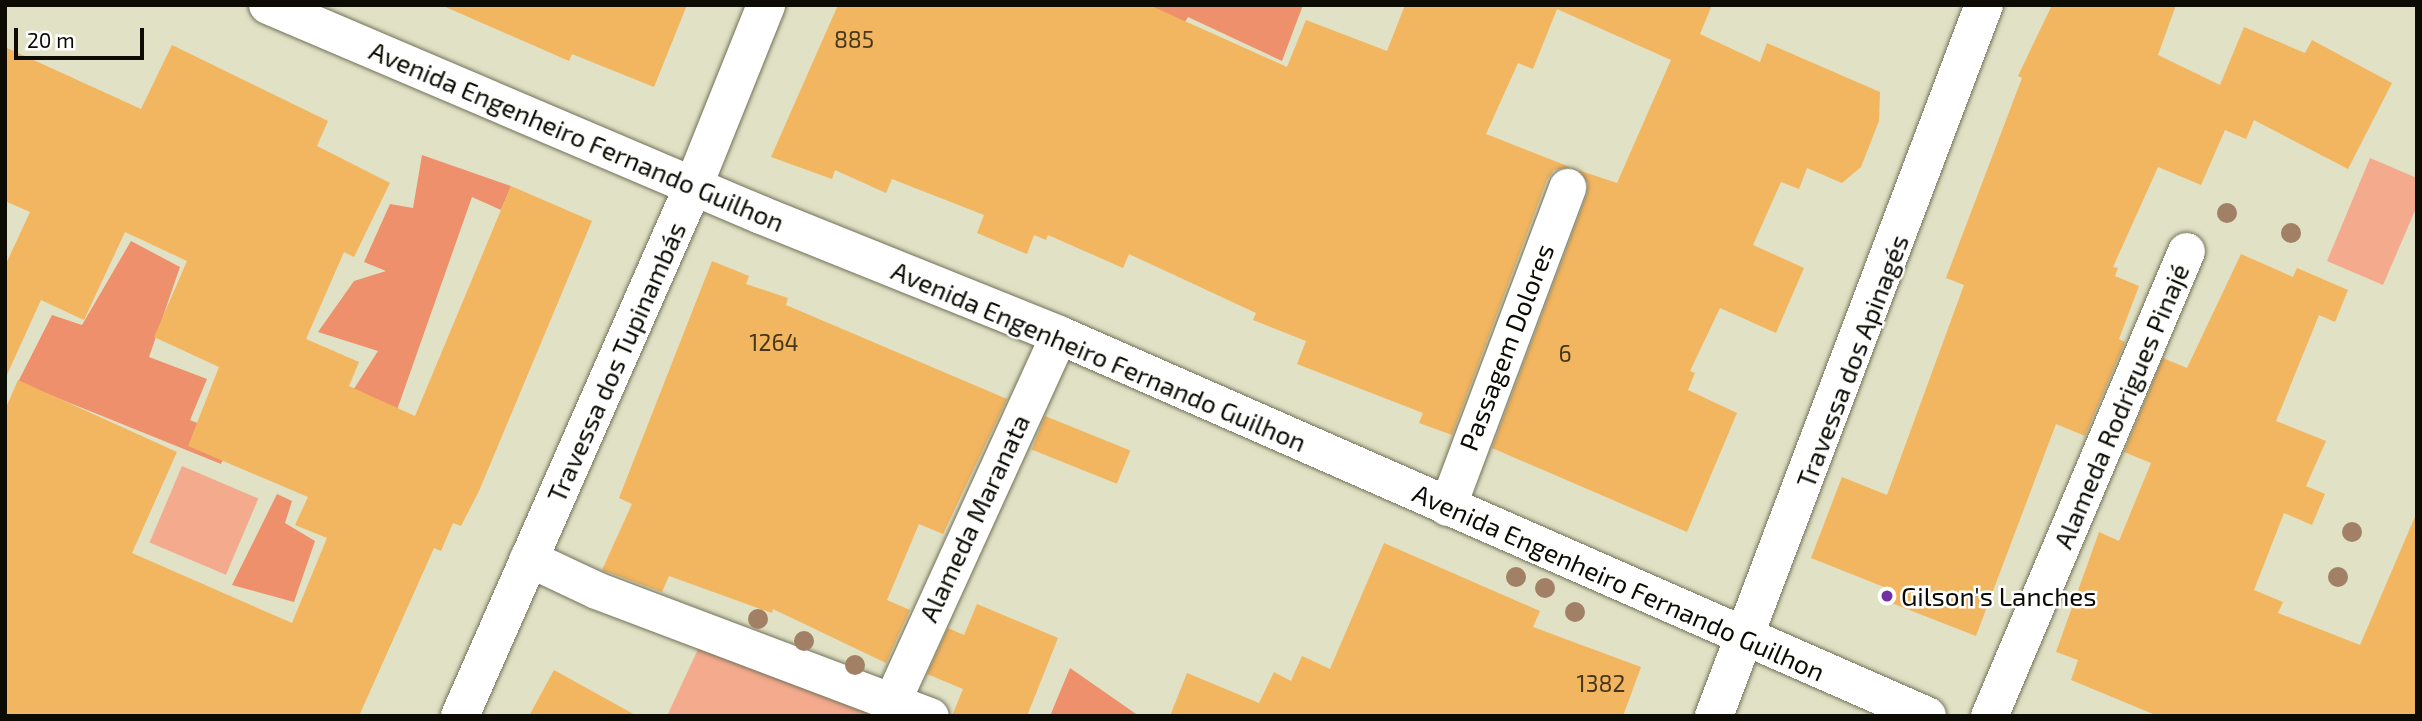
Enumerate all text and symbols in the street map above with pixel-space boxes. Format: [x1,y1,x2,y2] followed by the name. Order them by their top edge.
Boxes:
[18,14,147,58] scale bar
[834,25,874,53] house number: 885
[27,27,75,52] text: 20 m
[365,34,789,238] street label: Avenida Engenheiro Fernando Guilhon
[540,217,692,507] street label: Travessa dos Tupinambás
[1789,230,1915,492] street label: Travessa dos Apinagés
[1452,239,1560,455] street label: Passagem Dolores
[887,254,1311,458] street label: Avenida Engenheiro Fernando Guilhon
[2047,259,2195,553] street label: Alameda Rodrigues Pinajé
[749,328,799,356] house number: 1264
[1558,339,1572,367] house number: 6
[912,409,1036,627] street label: Alameda Maranata
[1408,477,1830,687] street label: Avenida Engenheiro Fernando Guilhon
[1901,580,2096,612] place label: Gilson's Lanches
[1879,588,1895,604] marker: Gilson's Lanches
[1577,669,1625,697] house number: 1382

